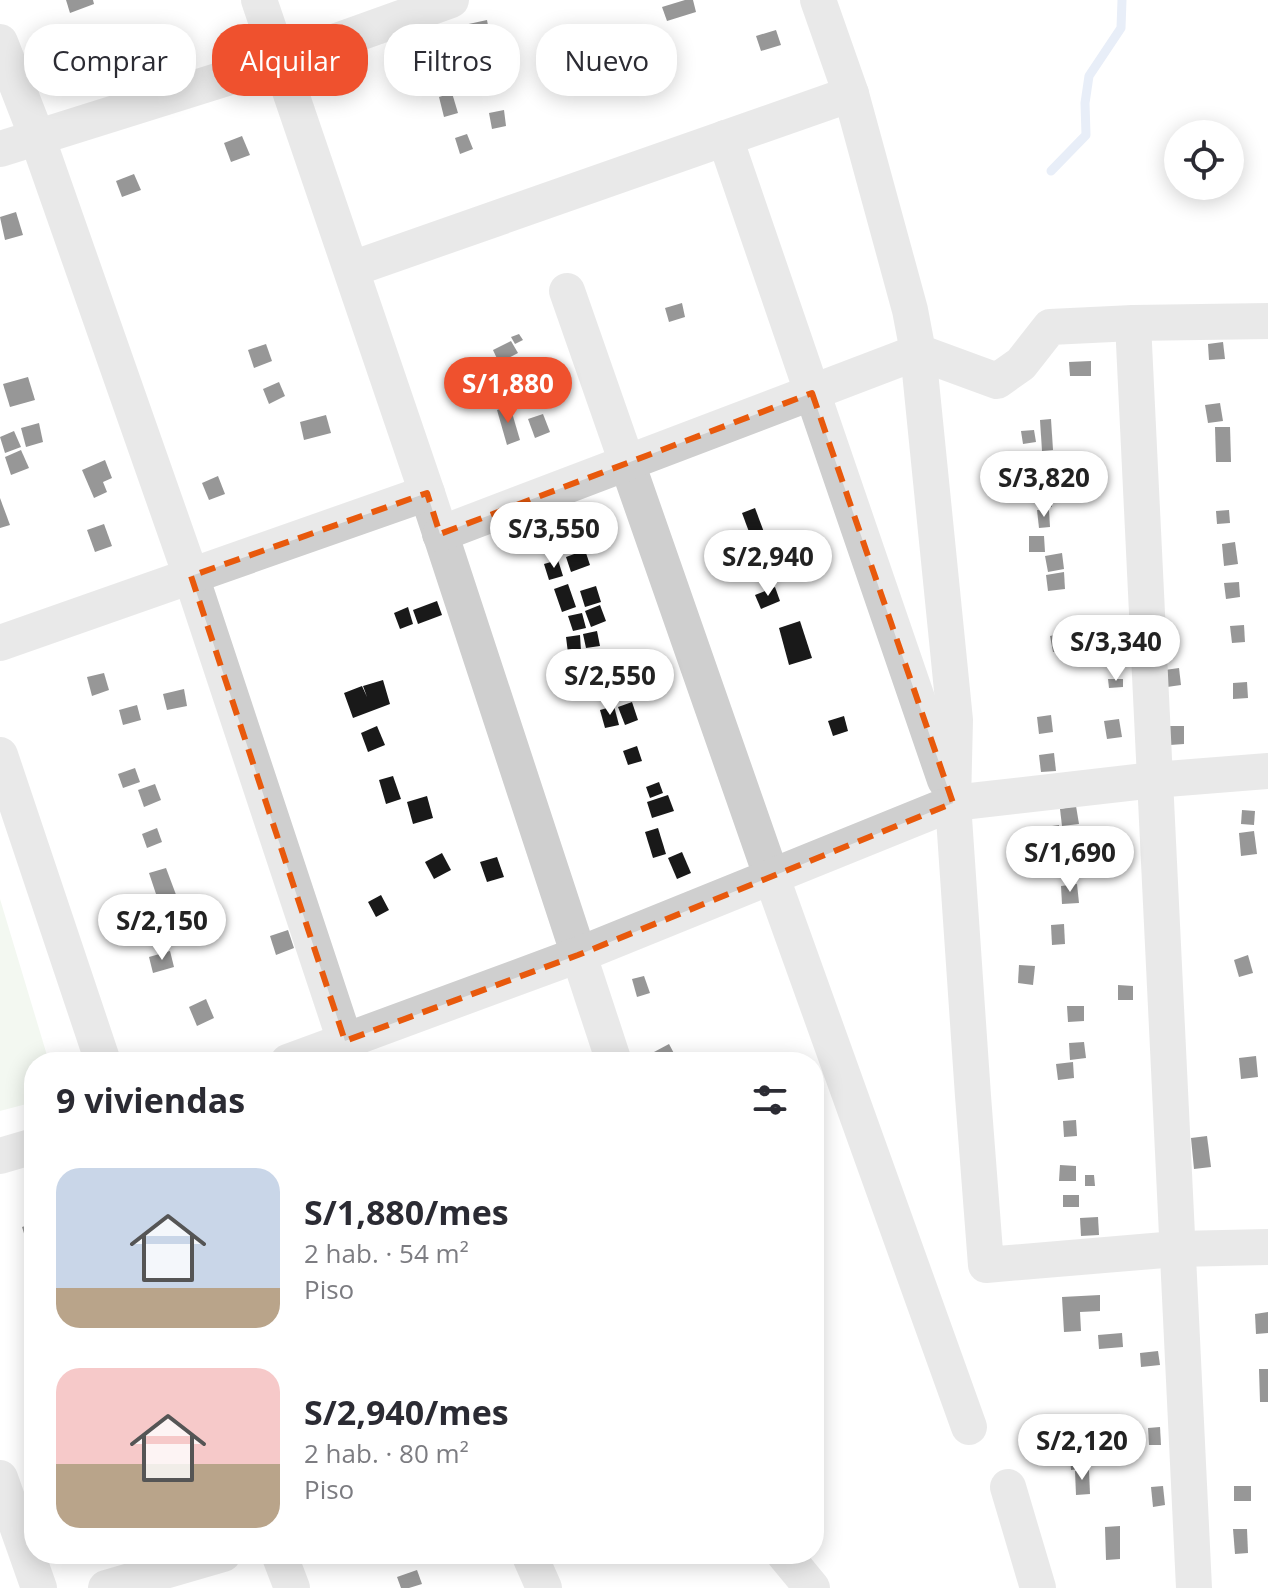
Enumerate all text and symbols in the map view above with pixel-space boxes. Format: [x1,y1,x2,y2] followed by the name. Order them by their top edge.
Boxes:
[24,24,196,96] chip: Comprar
[212,24,368,96] chip: Alquilar
[384,24,520,96] chip: Filtros
[536,24,677,96] chip: Nuevo
[1164,120,1244,200] map controls
[1164,120,1244,200] button: locate
[434,357,582,425] pin: S/1,880
[462,365,554,401] text: S/1,880
[970,451,1118,519] pin: S/3,820
[998,459,1090,495] text: S/3,820
[480,502,628,570] pin: S/3,550
[508,510,600,546] text: S/3,550
[694,530,842,598] pin: S/2,940
[722,538,814,574] text: S/2,940
[1042,615,1190,683] pin: S/3,340
[1070,623,1162,659] text: S/3,340
[536,649,684,717] pin: S/2,550
[564,657,656,693] text: S/2,550
[996,826,1144,894] pin: S/1,690
[1024,834,1116,870] text: S/1,690
[88,894,236,962] pin: S/2,150
[116,902,208,938] text: S/2,150
[56,1077,245,1123] text: 9 viviendas
[748,1078,792,1122] icon: filters
[304,1189,509,1235] text: S/1,880/mes
[120,1200,216,1296] icon: home
[304,1235,469,1271] text: 2 hab. · 54 m²
[304,1271,354,1307] text: Piso
[304,1389,509,1435] text: S/2,940/mes
[120,1400,216,1496] icon: home
[1008,1414,1156,1482] pin: S/2,120
[1036,1422,1128,1458] text: S/2,120
[304,1435,469,1471] text: 2 hab. · 80 m²
[304,1471,354,1507] text: Piso

